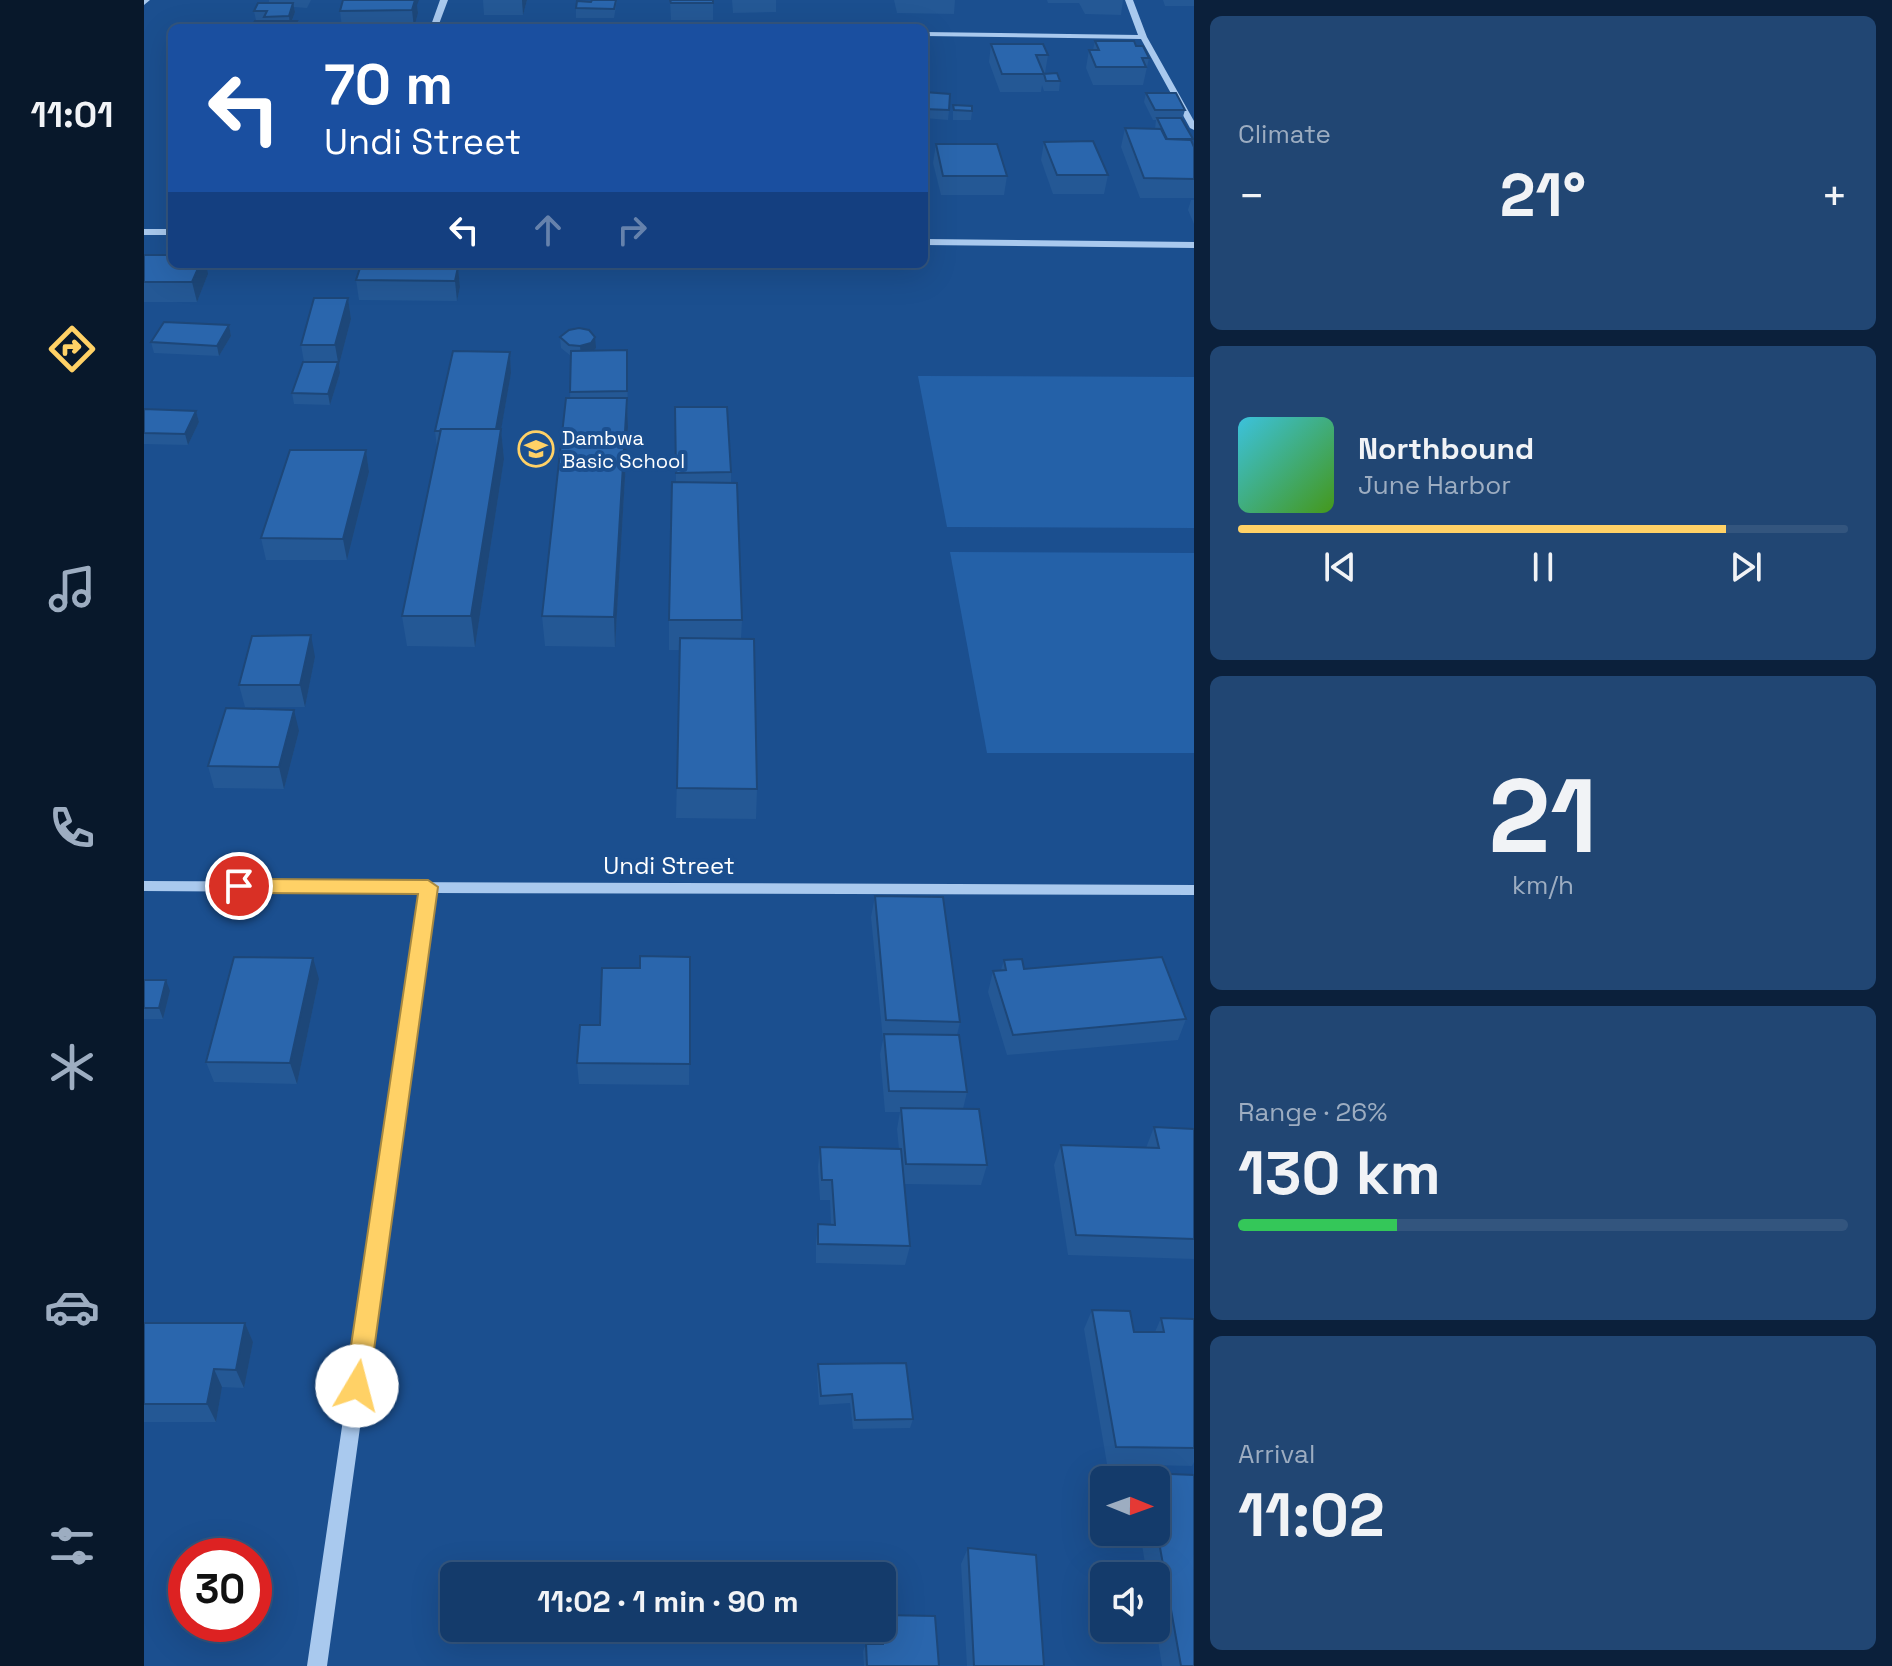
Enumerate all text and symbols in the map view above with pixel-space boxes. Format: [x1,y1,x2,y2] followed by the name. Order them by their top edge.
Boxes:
[324,49,453,120] text: 70 m
[192,56,296,160] icon: left
[31,92,113,138] text: 11:01
[1238,117,1331,151] text: Climate
[324,119,521,165] text: Undi Street
[1500,157,1586,234] text: 21°
[1238,168,1265,224] text: −
[1821,168,1848,224] text: +
[442,208,486,252] icon: left
[526,208,570,252] icon: ahead
[610,208,654,252] icon: right
[44,321,100,377] icon: directions
[562,425,685,474] place label: Dambwa Basic School
[1358,429,1534,468] text: Northbound
[517,430,555,468] school or university icon: Dambwa Basic School
[1358,468,1511,502] text: June Harbor
[1318,545,1362,589] icon: previous
[1521,545,1565,589] icon: pause
[1724,545,1768,589] icon: next
[44,561,100,617] icon: music
[1489,750,1597,882] text: 21
[44,800,100,856] icon: phone
[603,850,735,881] street label: Undi Street
[205,852,273,920] pin
[217,864,261,908] icon: arrive
[1512,868,1574,902] text: km/h
[44,1039,100,1095] icon: climate
[1238,1095,1387,1129] text: Range · 26%
[1238,1135,1441,1212] text: 130 km
[44,1279,100,1335] icon: car
[315,1344,399,1428] position arrow
[1238,1437,1315,1471] text: Arrival
[1090,1466,1170,1546] north arrow
[1090,1466,1170,1642] map controls
[1238,1477,1385,1554] text: 11:02
[44,1518,100,1574] icon: filters
[168,1538,272,1642] speed limit sign: 30
[1090,1562,1170,1642] button: sound
[537,1582,799,1621] text: 11:02 · 1 min · 90 m

